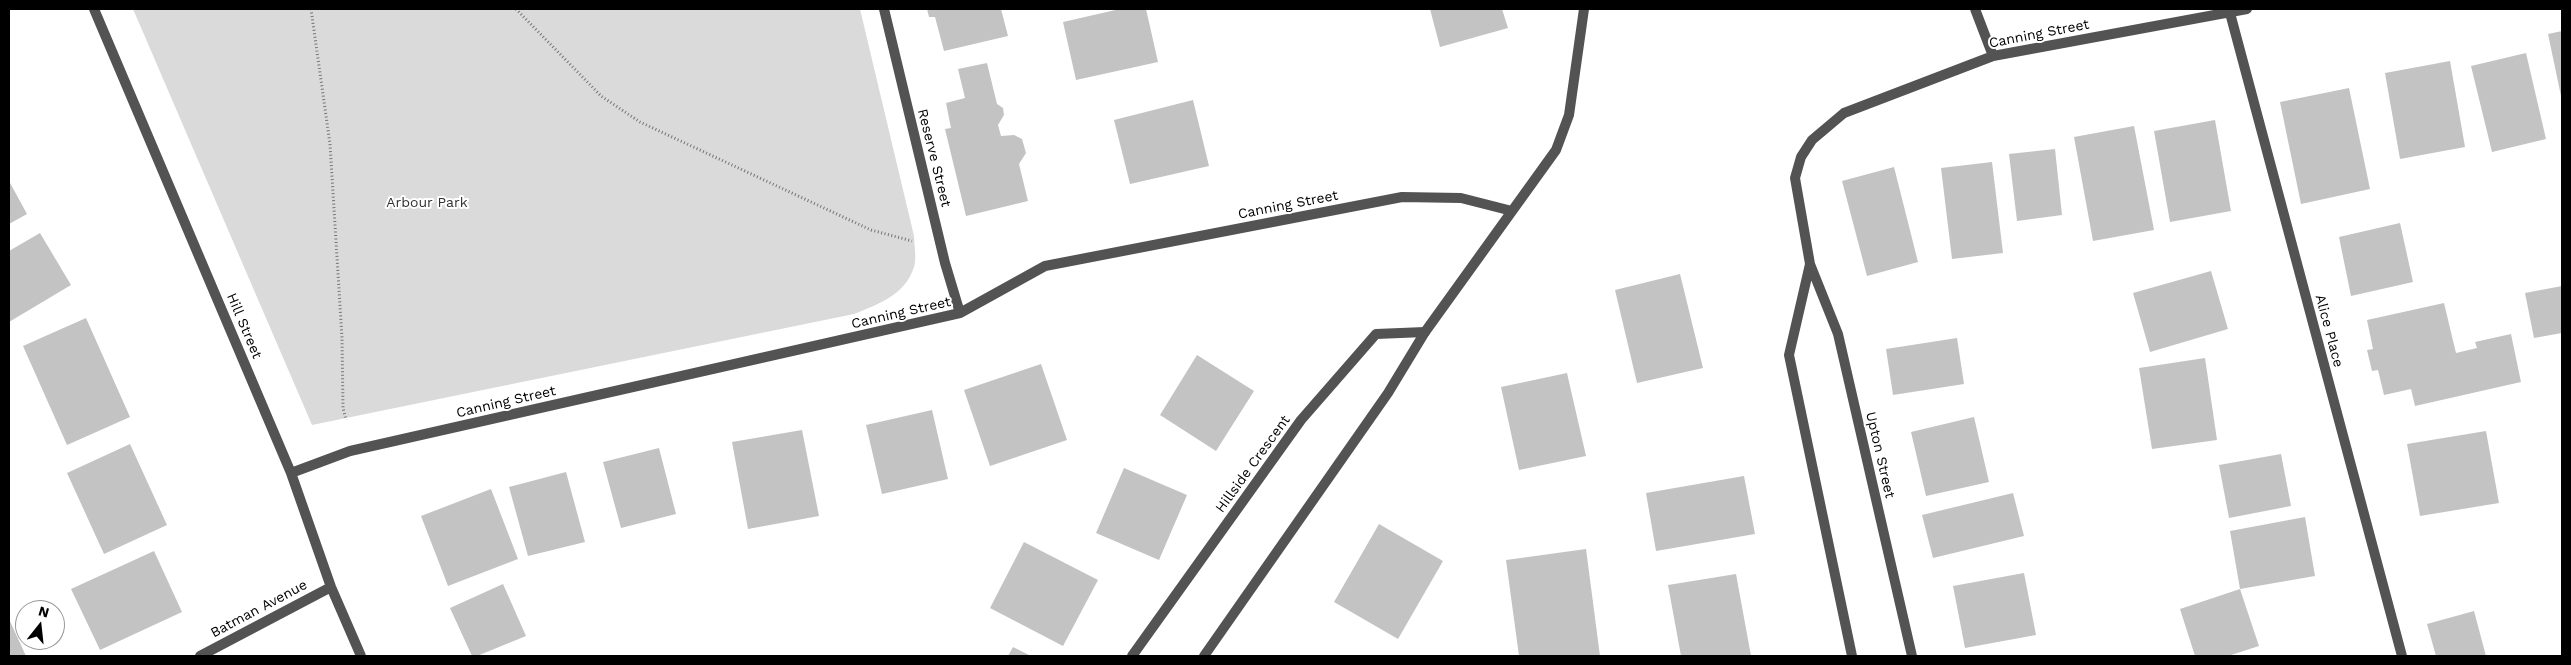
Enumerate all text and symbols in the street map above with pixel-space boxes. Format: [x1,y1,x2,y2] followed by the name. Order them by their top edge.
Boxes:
[1988,16,2090,52] street label: Canning Street
[914,107,954,209] street label: Reserve Street
[1237,187,1339,223] street label: Canning Street
[386,195,468,211] park label: Arbour Park
[223,291,265,361] street label: Hill Street
[850,293,952,333] street label: Canning Street
[2311,293,2347,369] street label: Alice Place
[455,382,557,422] street label: Canning Street
[1862,410,1898,500] street label: Upton Street
[1212,412,1294,516] street label: Hillside Crescent
[208,576,310,642] street label: Batman Avenue
[15,600,65,650] north arrow
[37,602,51,621] text: N

